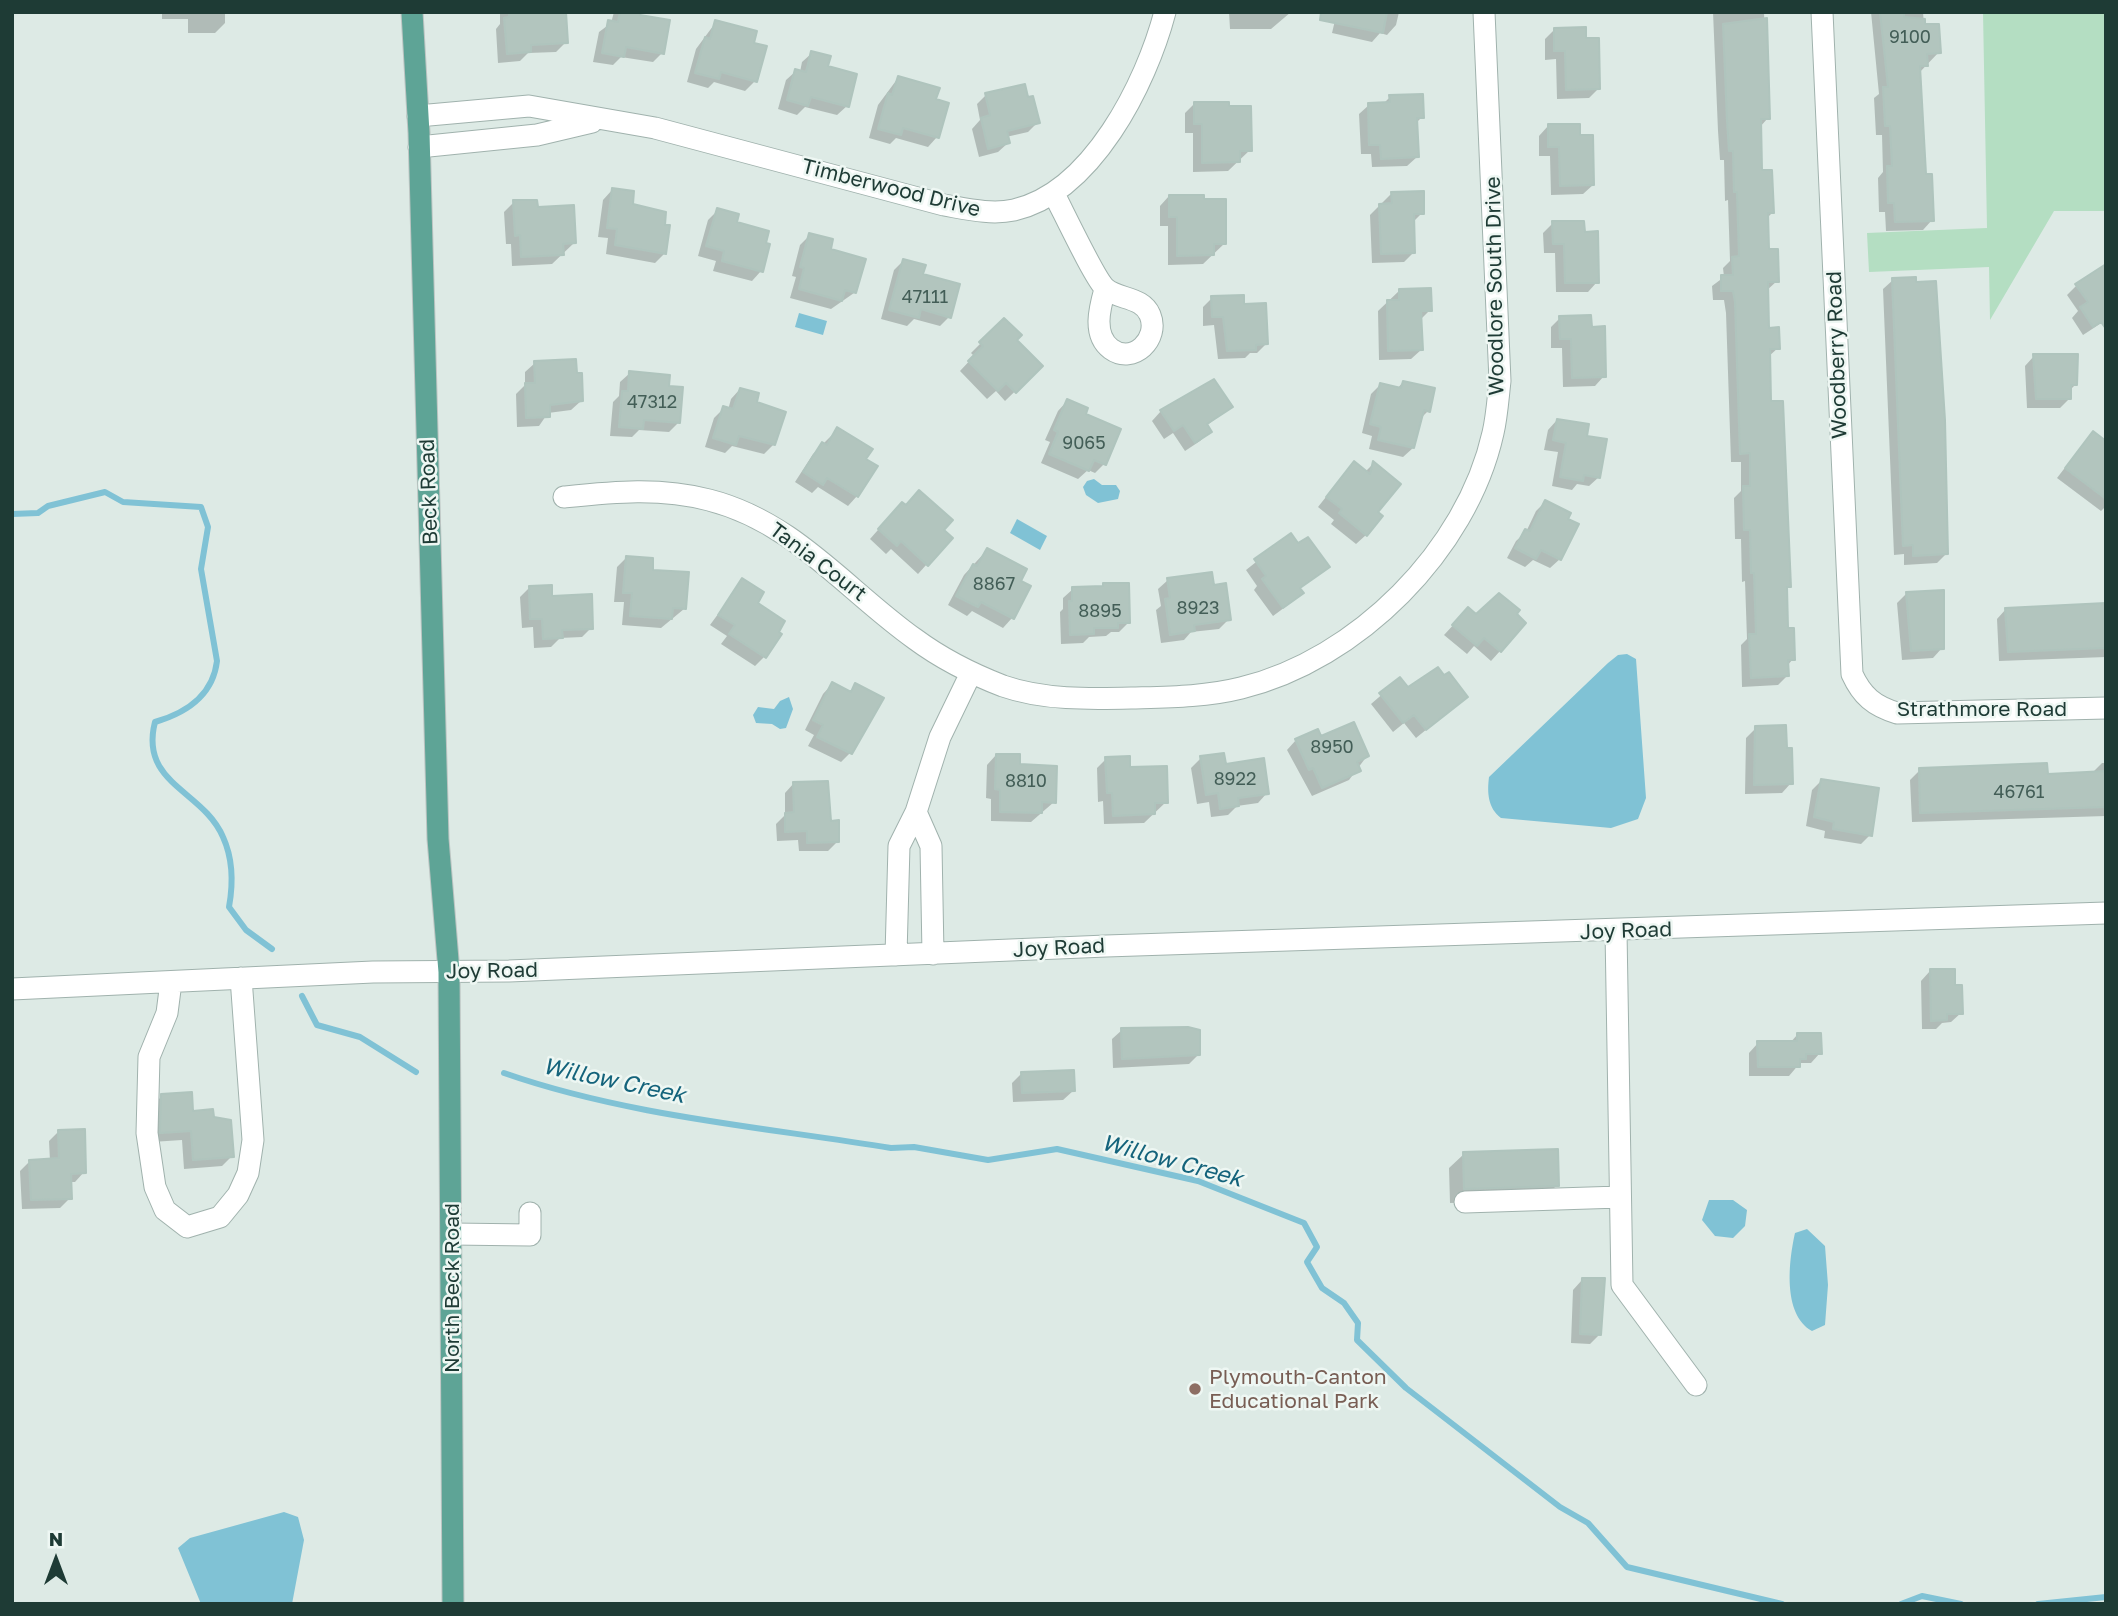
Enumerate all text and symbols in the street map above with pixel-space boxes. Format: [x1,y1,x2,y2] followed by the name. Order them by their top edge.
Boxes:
[1889,26,1931,48] house number: 9100
[799,154,983,222] street label: Timberwood Drive
[1480,176,1510,396] street label: Woodlore South Drive
[1821,271,1853,439] street label: Woodberry Road
[902,286,948,308] house number: 47111
[627,391,677,413] house number: 47312
[1062,432,1106,454] house number: 9065
[415,438,443,546] street label: Beck Road
[764,517,872,607] street label: Tania Court
[973,573,1015,595] house number: 8867
[1177,597,1219,619] house number: 8923
[1078,600,1122,622] house number: 8895
[1897,696,2067,722] street label: Strathmore Road
[1310,736,1354,758] house number: 8950
[1214,768,1256,790] house number: 8922
[1005,770,1047,792] house number: 8810
[1993,781,2045,803] house number: 46761
[1579,917,1673,945] street label: Joy Road
[1012,933,1106,963] street label: Joy Road
[446,958,538,984] street label: Joy Road
[540,1052,688,1110] water label: Willow Creek
[1099,1129,1245,1193] water label: Willow Creek
[439,1203,465,1373] street label: North Beck Road
[1209,1364,1387,1414] place label: Plymouth-Canton Educational Park
[1187,1381,1203,1397] marker: Plymouth-Canton Educational Park
[21,1525,91,1595] north arrow
[49,1527,63,1550] text: N

